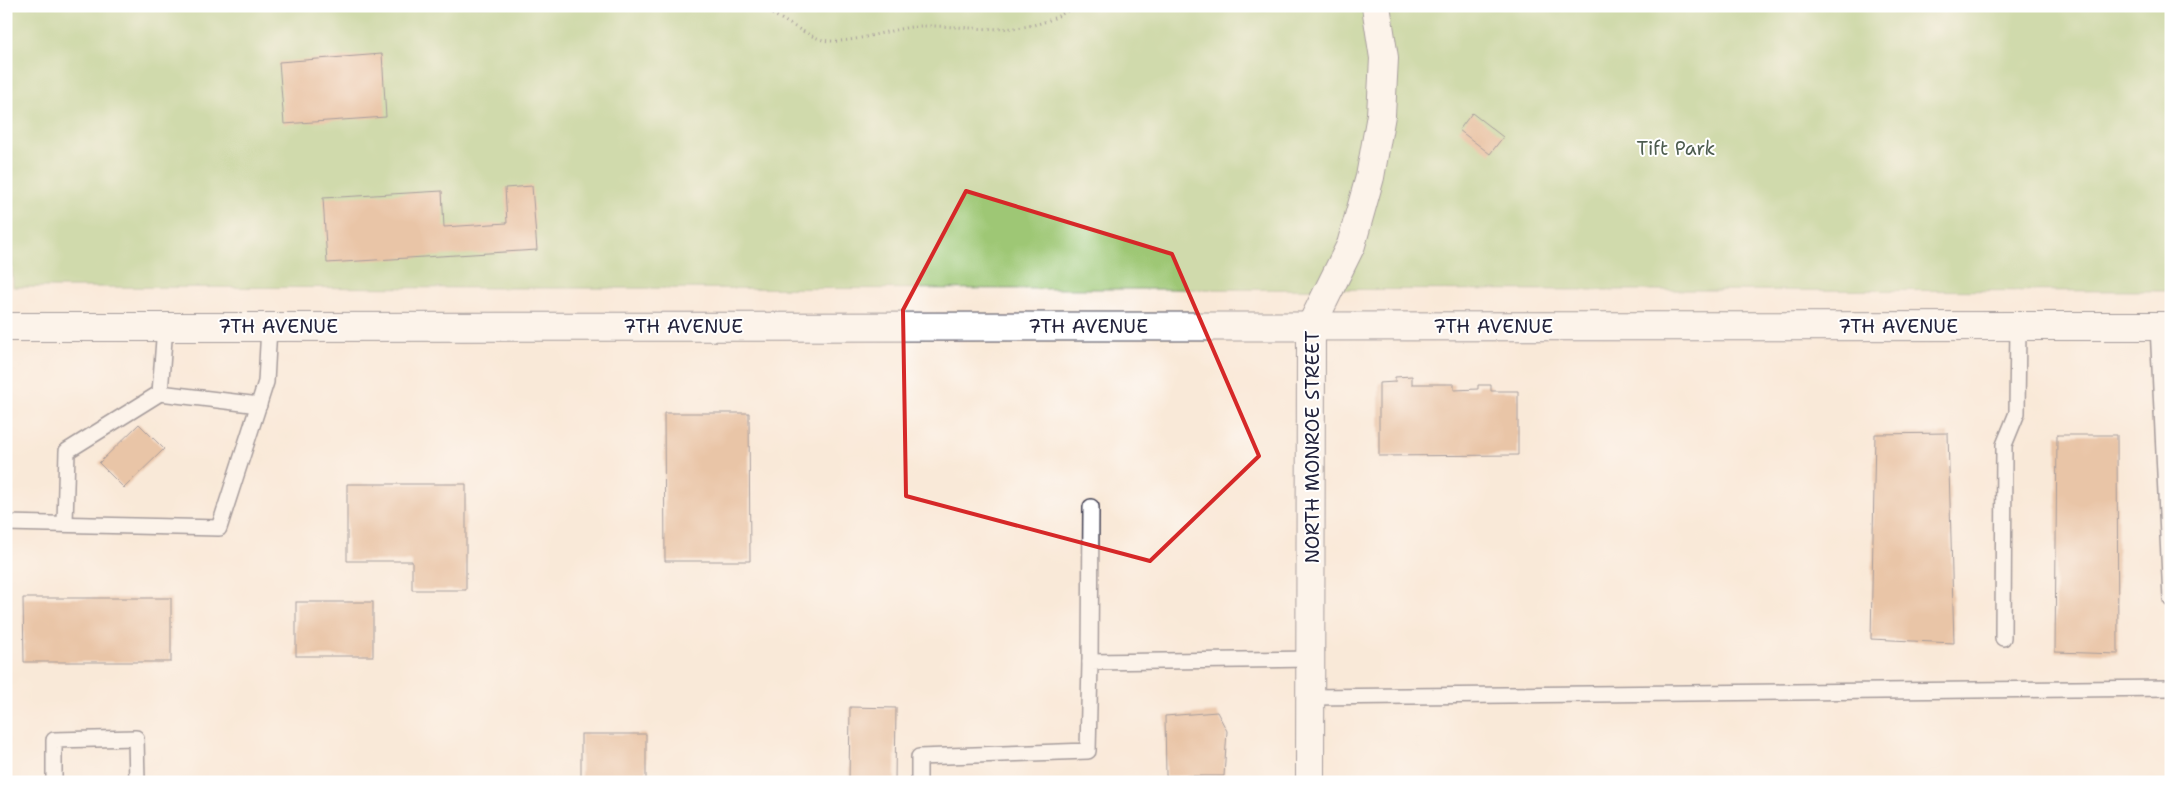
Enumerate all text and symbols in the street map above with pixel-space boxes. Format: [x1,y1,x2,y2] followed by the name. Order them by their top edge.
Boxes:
[1637,136,1716,161] park label: Tift Park
[218,314,338,339] street label: 7TH AVENUE
[623,314,743,339] street label: 7TH AVENUE
[1028,314,1148,339] street label: 7TH AVENUE
[1433,314,1553,339] street label: 7TH AVENUE
[1838,314,1958,339] street label: 7TH AVENUE
[1300,330,1325,564] street label: NORTH MONROE STREET

